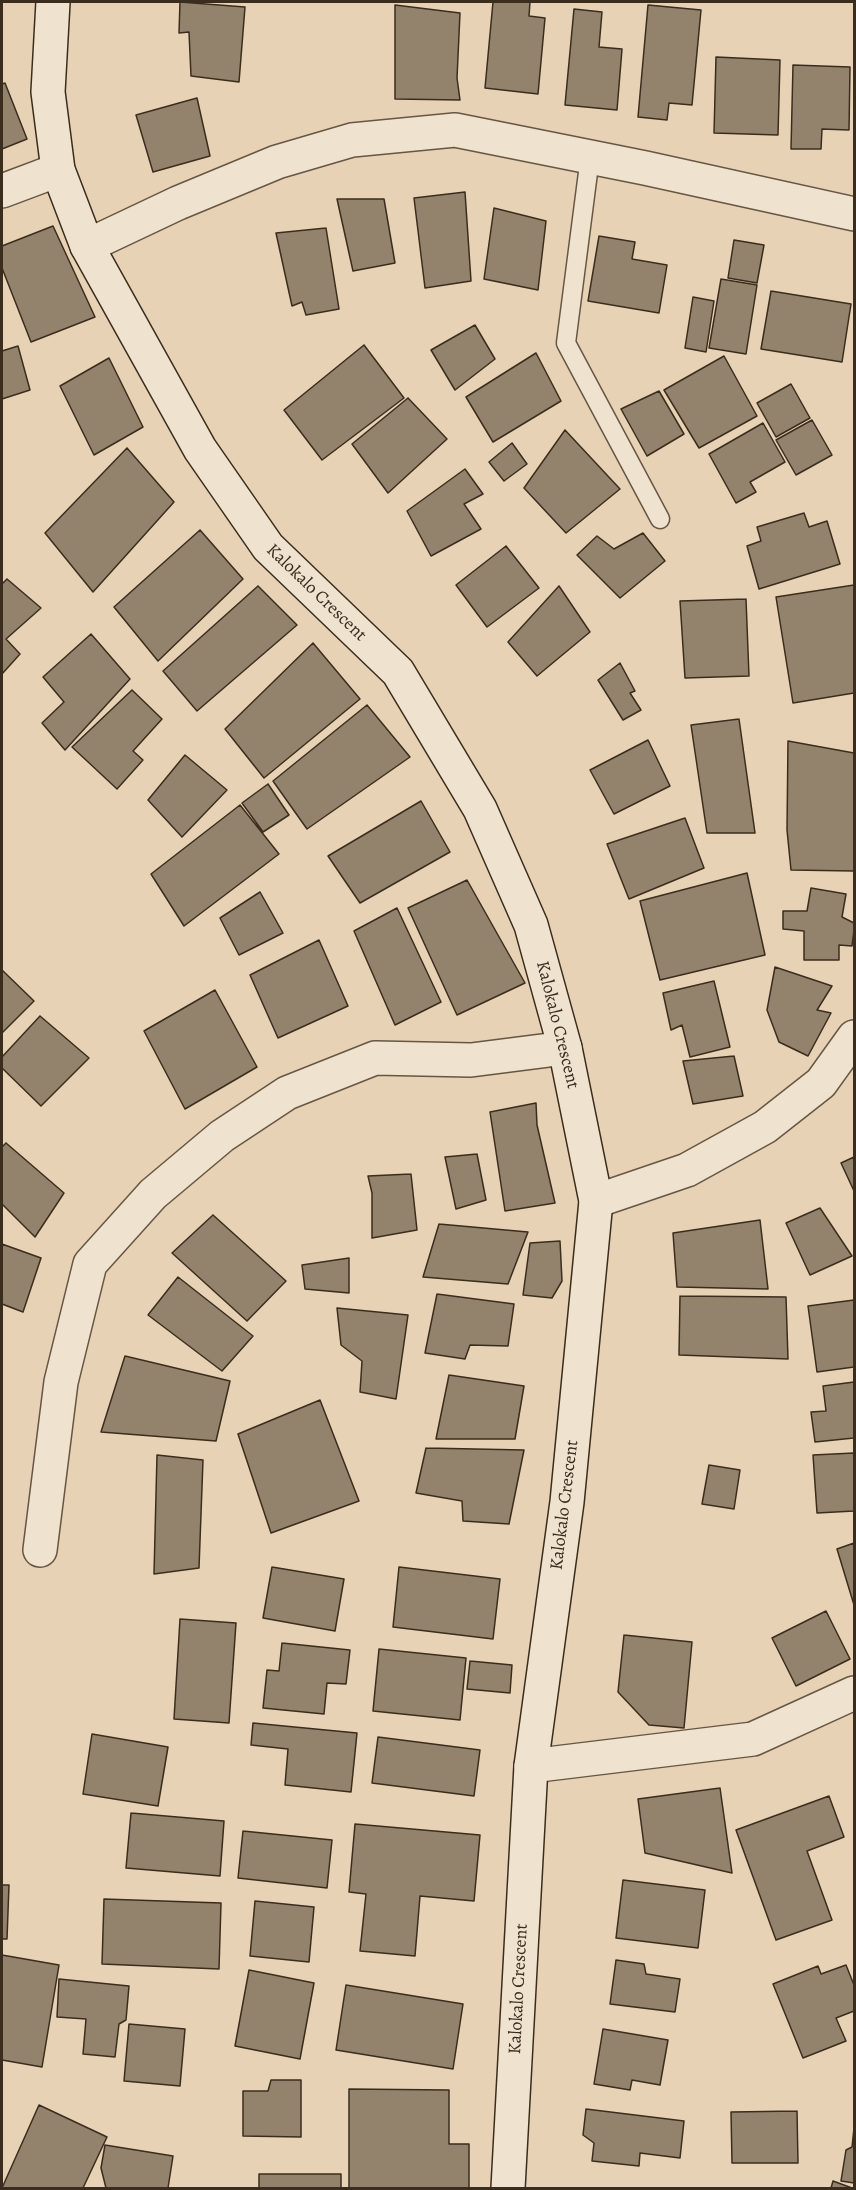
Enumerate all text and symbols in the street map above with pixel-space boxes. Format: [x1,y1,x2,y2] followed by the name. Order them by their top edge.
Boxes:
[261,540,371,646] street label: Kalokalo Crescent
[531,959,583,1091] street label: Kalokalo Crescent
[546,1439,584,1571] street label: Kalokalo Crescent
[505,1923,533,2055] street label: Kalokalo Crescent

